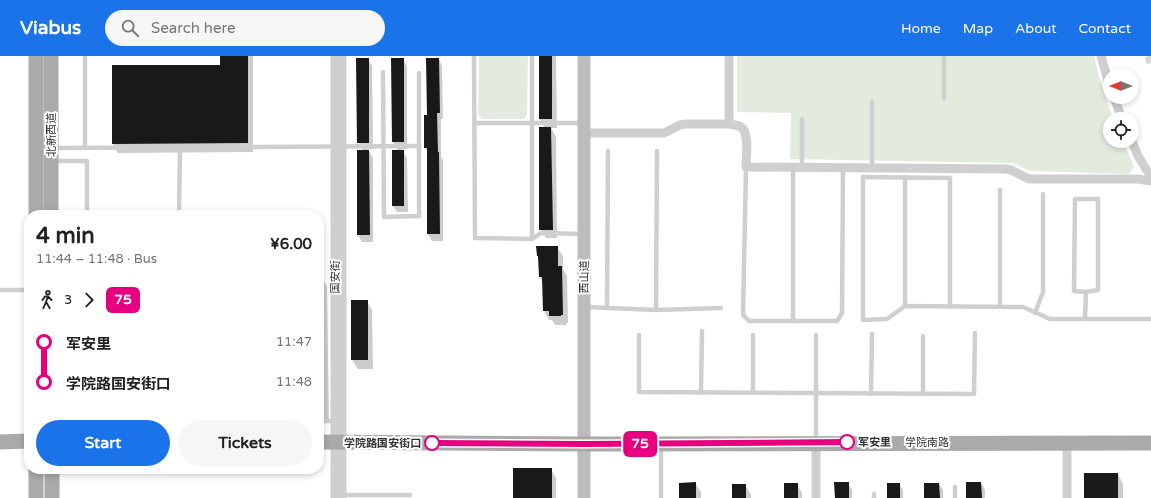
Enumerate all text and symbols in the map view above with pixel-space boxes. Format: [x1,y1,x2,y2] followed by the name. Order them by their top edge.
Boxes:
[105,10,385,46] search box
[20,17,81,39] text: Viabus
[119,17,141,39] icon: search
[151,19,235,37] text: Search here
[901,20,941,37] text: Home
[963,20,993,37] text: Map
[1015,20,1057,37] text: About
[1079,20,1131,37] text: Contact
[1103,68,1139,104] north arrow
[1103,68,1139,148] map controls
[1103,112,1139,148] button: locate
[45,113,58,157] street label: 北新西道
[36,223,95,249] text: 4 min
[270,235,312,253] text: ¥6.00
[36,251,157,267] text: 11:44 – 11:48 · Bus
[329,261,342,294] street label: 国安街
[578,261,591,294] street label: 西山道
[36,289,58,311] icon: walk
[78,289,100,311] icon: forward
[114,291,132,308] text: 75
[64,292,72,308] text: 3
[276,334,312,350] text: 11:47
[66,335,111,353] text: 军安里
[276,374,312,390] text: 11:48
[66,375,171,393] text: 学院路国安街口
[36,420,170,466] button: Start
[178,420,312,466] button: Tickets
[622,431,658,457] line badge: 75
[839,434,855,450] marker: 军安里
[424,435,440,451] marker: 学院路国安街口
[631,435,649,452] text: 75
[858,436,891,449] place label: 军安里
[905,436,949,449] street label: 学院南路
[344,437,421,450] place label: 学院路国安街口

